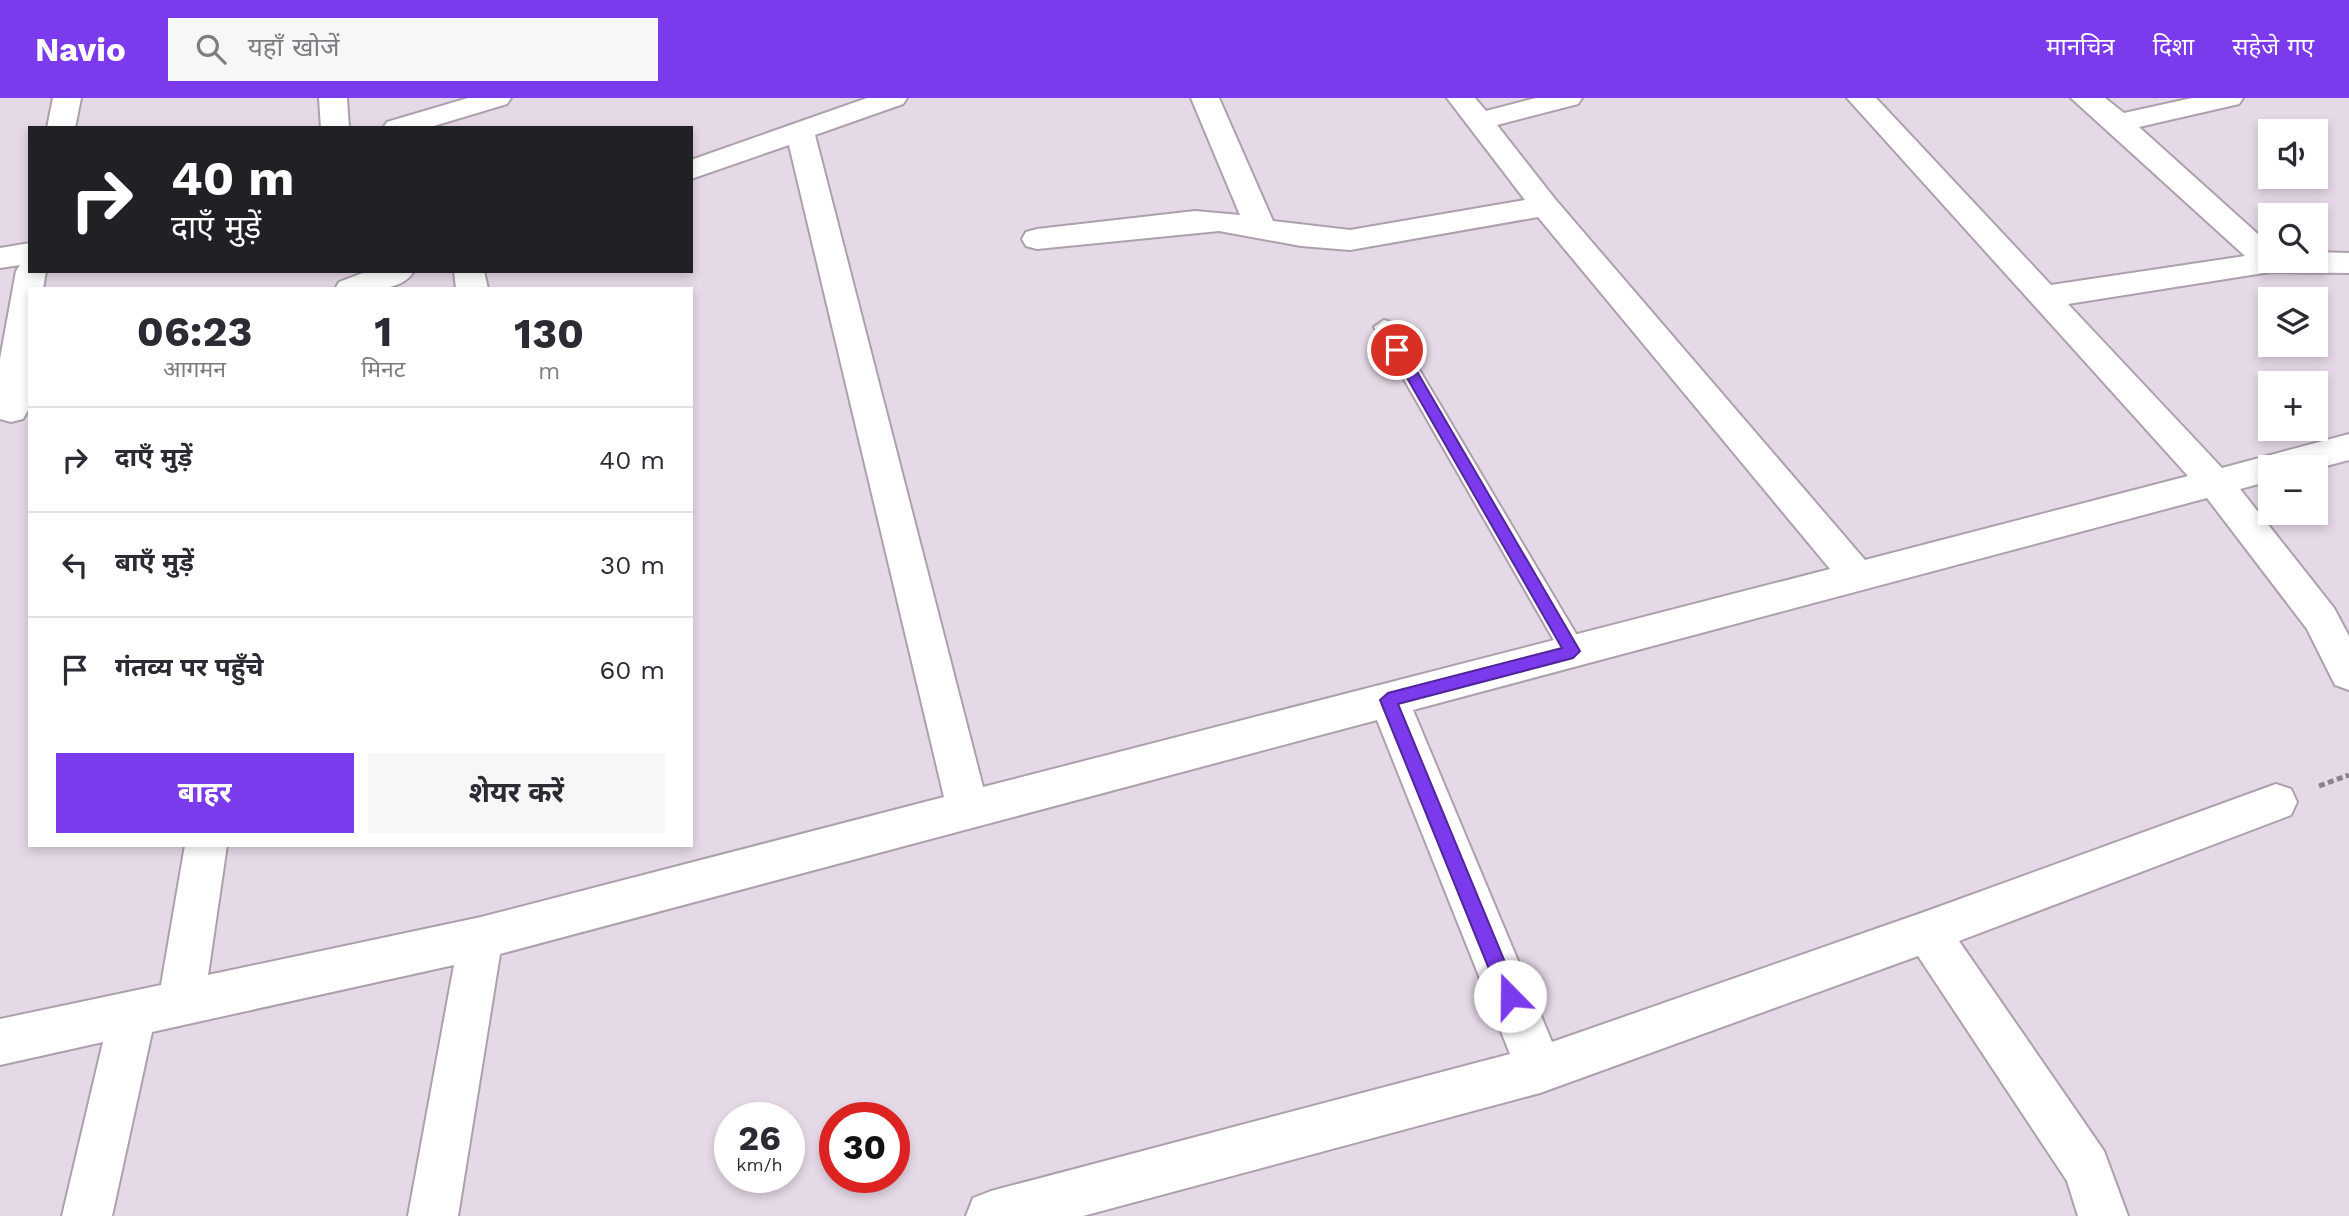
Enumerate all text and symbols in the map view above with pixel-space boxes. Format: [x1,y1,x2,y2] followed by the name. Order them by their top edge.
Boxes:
[168,18,658,81] search box
[35,30,126,69] text: Navio
[192,30,230,68] icon: search
[248,32,339,62] text: यहाँ खोजें
[2046,33,2115,61] text: मानचित्र
[2153,33,2194,61] text: दिशा
[2232,33,2314,61] text: सहेजे गए
[2258,119,2328,525] map controls
[2258,119,2328,189] button: sound
[171,149,294,207] text: 40 m
[56,154,147,245] icon: right
[2258,203,2328,273] button: search
[171,208,261,246] text: दाएँ मुड़ें
[2258,287,2328,357] button: layers
[137,307,252,356] text: 06:23
[374,307,392,356] text: 1
[514,309,584,358] text: 130
[1367,320,1427,380] pin
[1378,331,1416,369] icon: arrive
[163,356,226,383] text: आगमन
[361,356,405,383] text: मिनट
[538,358,560,385] text: m
[2258,371,2328,441] button: +
[56,441,94,479] icon: right
[115,442,192,472] text: दाएँ मुड़ें
[599,445,665,475] text: 40 m
[2258,455,2328,525] button: −
[56,546,94,584] icon: left
[115,547,194,577] text: बाएँ मुड़ें
[600,550,665,580] text: 30 m
[56,651,94,689] icon: arrive
[115,652,264,682] text: गंतव्य पर पहुँचे
[599,655,665,685] text: 60 m
[56,753,354,833] button: बाहर
[368,753,665,833] button: शेयर करें
[1473,959,1547,1033] position arrow
[819,1102,910,1193] speed limit sign: 30
[738,1117,781,1159] text: 26
[736,1154,783,1175] text: km/h

